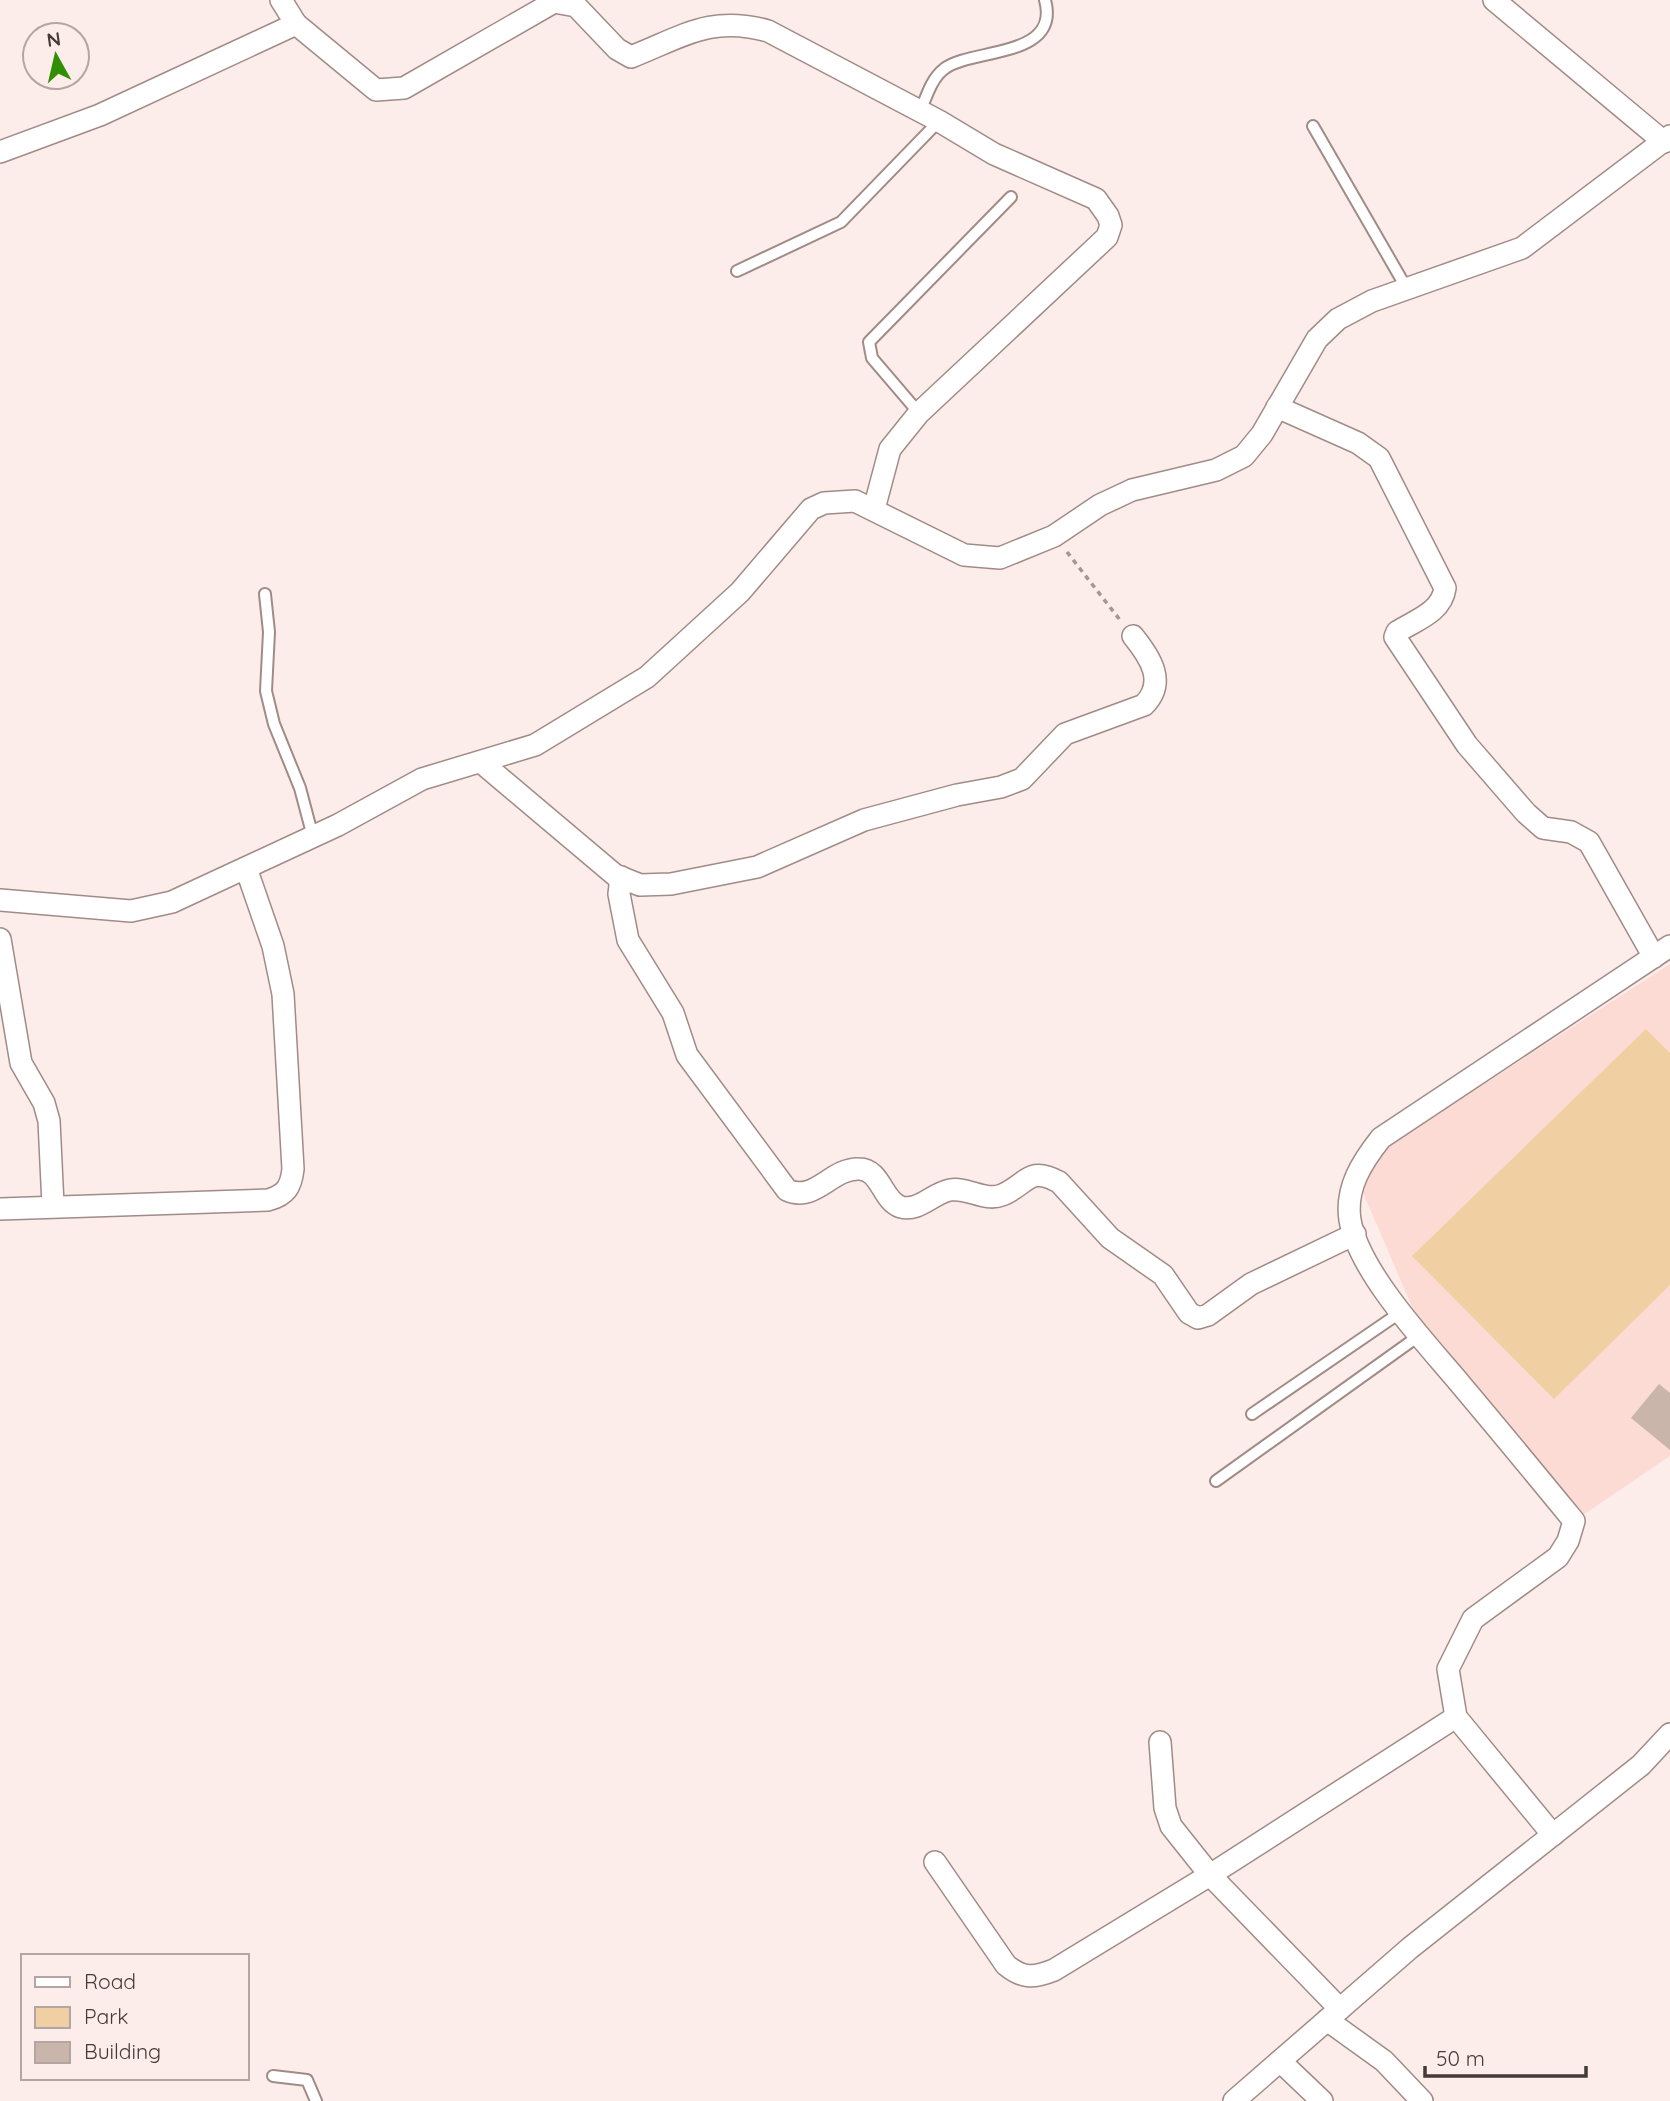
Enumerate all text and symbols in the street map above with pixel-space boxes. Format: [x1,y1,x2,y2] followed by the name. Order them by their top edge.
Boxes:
[21,21,91,91] north arrow
[45,26,62,52] text: N
[21,1954,248,2080] legend
[84,1968,136,1994] text: Road
[84,2003,128,2029] text: Park
[1425,2035,1586,2078] scale bar
[84,2038,161,2064] text: Building
[1436,2045,1485,2071] text: 50 m

